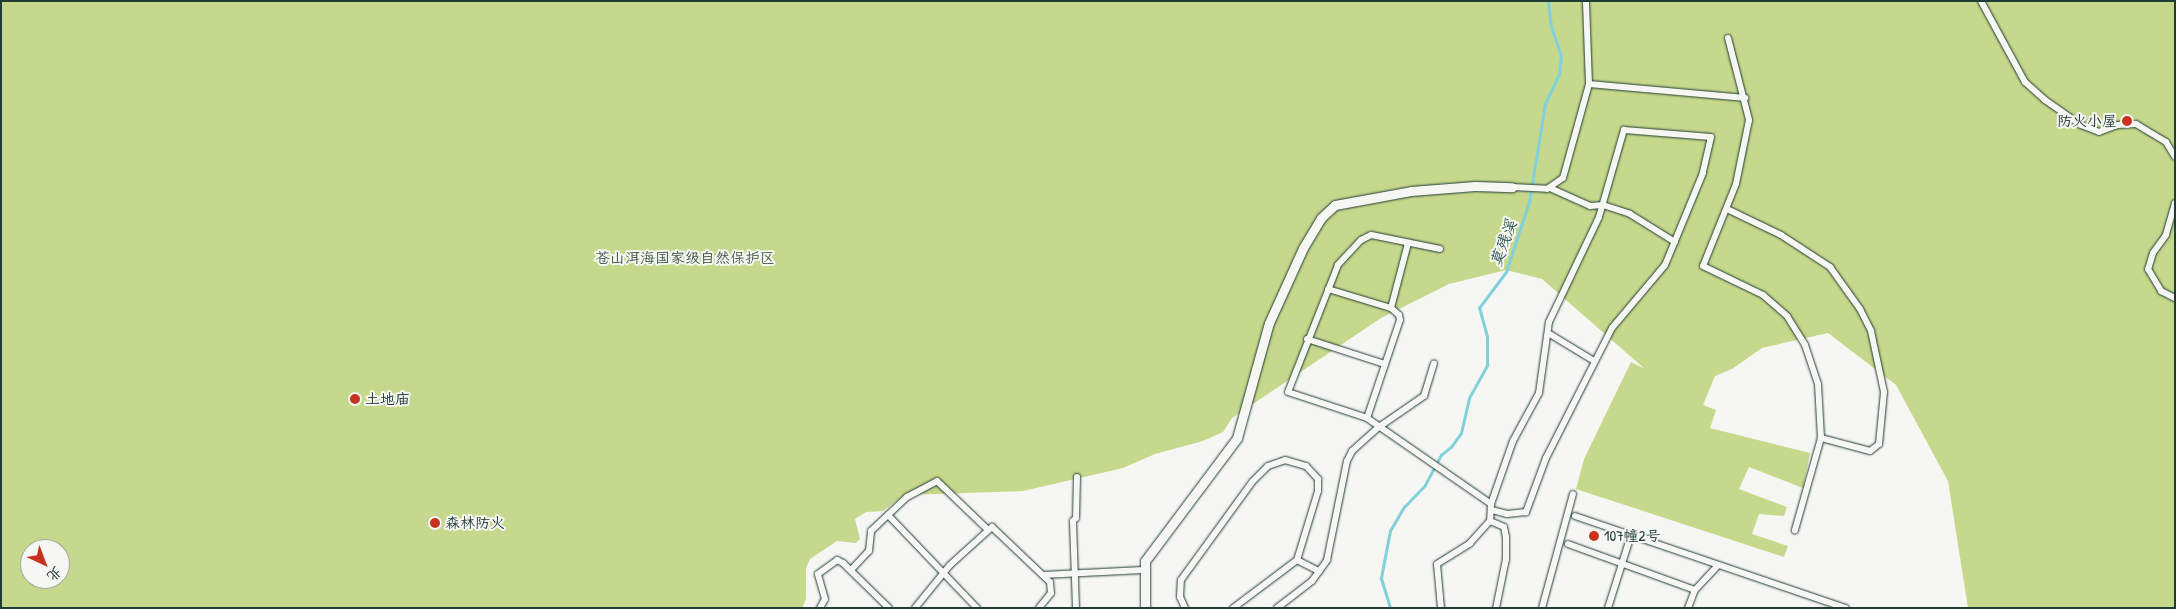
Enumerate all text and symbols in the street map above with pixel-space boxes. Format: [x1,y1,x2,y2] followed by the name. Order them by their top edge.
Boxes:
[2057,112,2117,130] place label: 防火小屋
[2121,115,2133,127] marker: 防火小屋
[1486,217,1520,269] water label: 莫残溪
[595,249,775,267] park label: 苍山洱海国家级自然保护区
[365,390,410,408] place label: 土地庙
[349,393,361,405] marker: 土地庙
[445,514,505,532] place label: 森林防火
[429,517,441,529] marker: 森林防火
[1604,527,1661,545] place label: 107幢2号
[1588,530,1600,542] marker: 107幢2号
[20,539,70,589] north arrow
[43,563,66,586] text: 北

